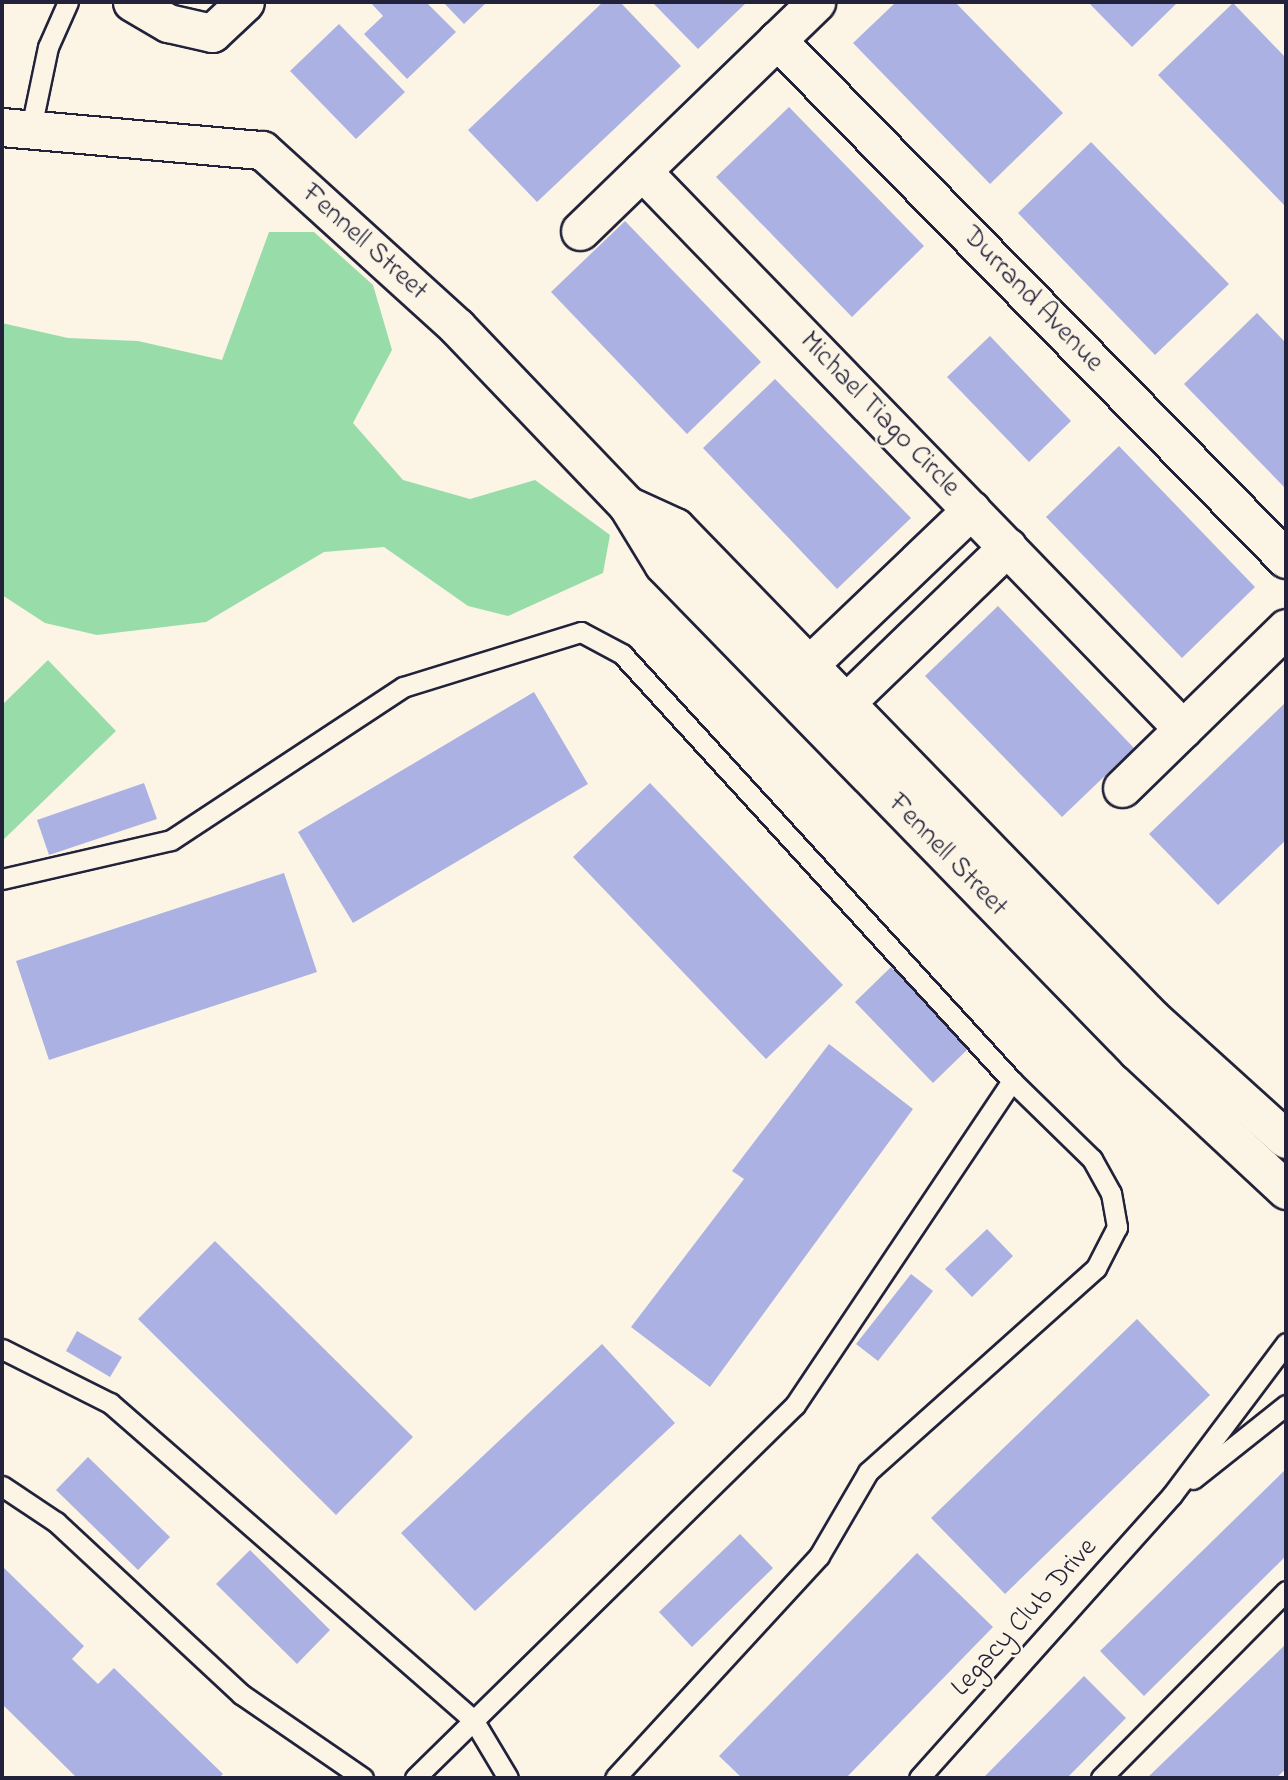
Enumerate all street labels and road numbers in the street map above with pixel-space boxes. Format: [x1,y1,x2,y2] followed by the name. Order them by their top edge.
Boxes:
[294,178,434,308] street label: Fennell Street
[954,220,1110,380] street label: Durrand Avenue
[792,326,966,504] street label: Michael Tiago Circle
[880,788,1014,924] street label: Fennell Street
[945,1532,1105,1704] street label: Legacy Club Drive

